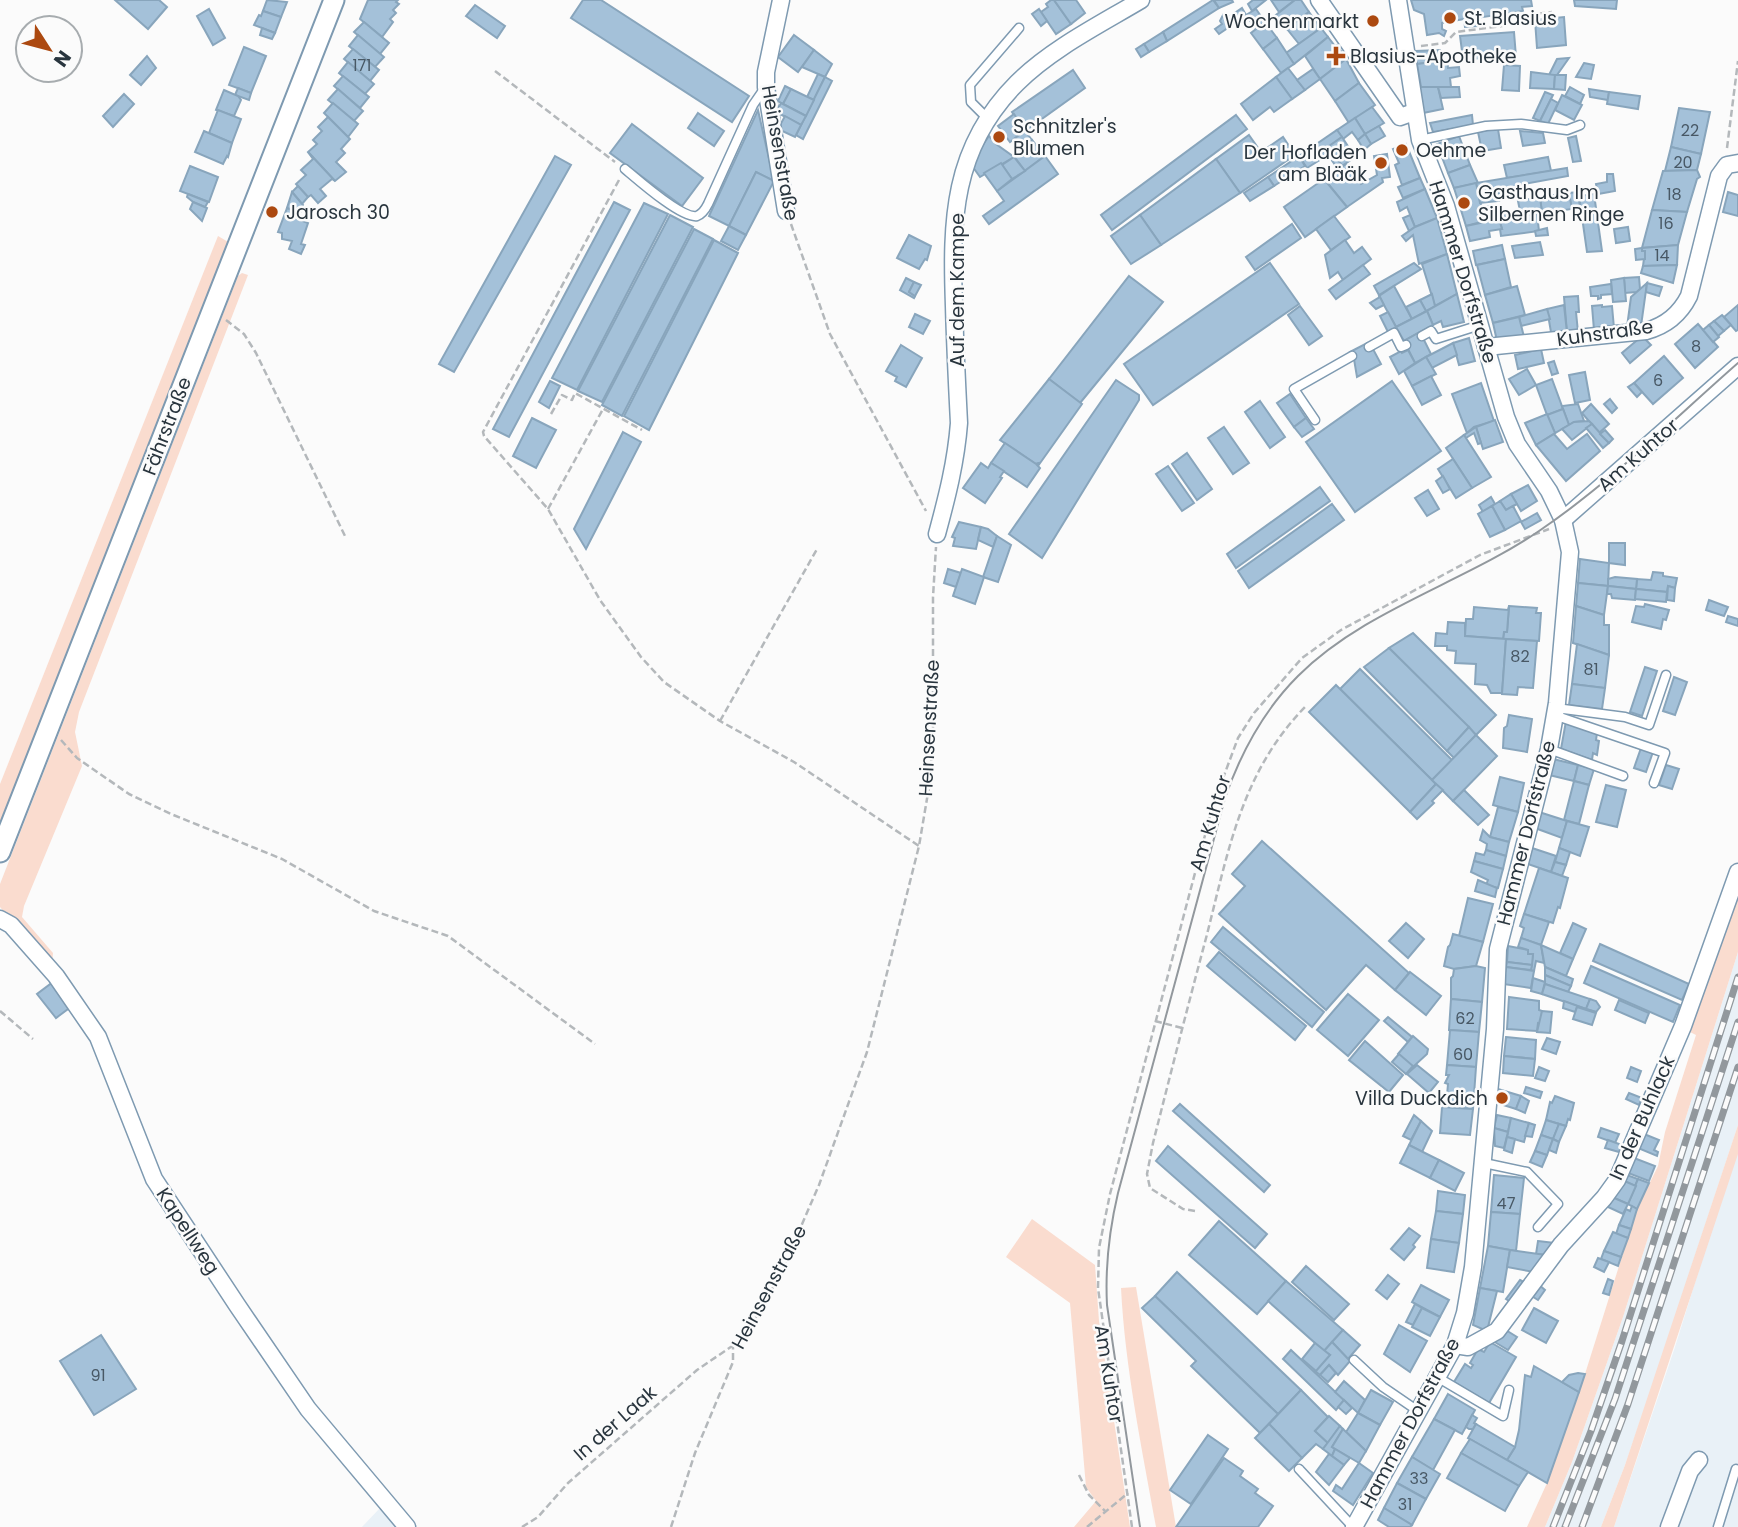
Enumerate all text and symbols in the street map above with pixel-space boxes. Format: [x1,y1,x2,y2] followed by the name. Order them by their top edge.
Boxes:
[1464,5,1557,32] place label: St. Blasius
[1224,8,1359,35] place label: Wochenmarkt
[1442,10,1458,26] marker: St. Blasius
[1365,13,1381,29] marker: Wochenmarkt
[14,14,84,84] north arrow
[1350,43,1517,70] place label: Blasius-Apotheke
[47,45,77,72] text: N
[1328,48,1344,64] marker: Blasius-Apotheke
[353,54,371,77] house number: 171
[755,83,805,223] street label: Heinsenstraße
[1013,113,1117,162] place label: Schnitzler's Blumen
[1681,119,1699,142] house number: 22
[991,129,1007,145] marker: Schnitzler's Blumen
[1416,137,1486,164] place label: Oehme
[1244,139,1367,188] place label: Der Hofladen am Blääk
[1394,142,1410,158] marker: Oehme
[1673,151,1693,174] house number: 20
[1373,155,1389,171] marker: Der Hofladen am Blääk
[1422,177,1504,367] street label: Hammer Dorfstraße
[1478,179,1624,228] place label: Gasthaus Im Silbernen Ringe
[1666,183,1682,206] house number: 18
[1456,195,1472,211] marker: Gasthaus Im Silbernen Ringe
[286,199,390,226] place label: Jarosch 30
[264,204,280,220] marker: Jarosch 30
[1658,212,1674,235] house number: 16
[944,213,971,367] street label: Auf dem Kampe
[1654,244,1670,267] house number: 14
[1555,313,1655,353] street label: Kuhstraße
[1691,335,1701,358] house number: 8
[1653,369,1663,392] house number: 6
[136,373,198,479] street label: Fährstraße
[1592,412,1684,498] street label: Am Kuhtor
[1510,645,1530,668] house number: 82
[1583,658,1599,681] house number: 81
[912,659,946,797] street label: Heinsenstraße
[1490,738,1562,928] street label: Hammer Dorfstraße
[1183,772,1237,874] street label: Am Kuhtor
[1455,1007,1475,1030] house number: 62
[1453,1043,1473,1066] house number: 60
[1603,1051,1682,1184] street label: In der Buhlack
[1355,1085,1488,1112] place label: Villa Duckdich
[1494,1090,1510,1106] marker: Villa Duckdich
[150,1182,226,1280] street label: Kapellweg
[1497,1192,1516,1215] house number: 47
[725,1220,813,1354] street label: Heinsenstraße
[1088,1323,1130,1425] street label: Am Kuhtor
[1354,1333,1466,1513] street label: Hammer Dorfstraße
[90,1364,106,1387] house number: 91
[568,1379,663,1467] street label: In der Laak
[1410,1467,1428,1490] house number: 33
[1398,1493,1412,1516] house number: 31

